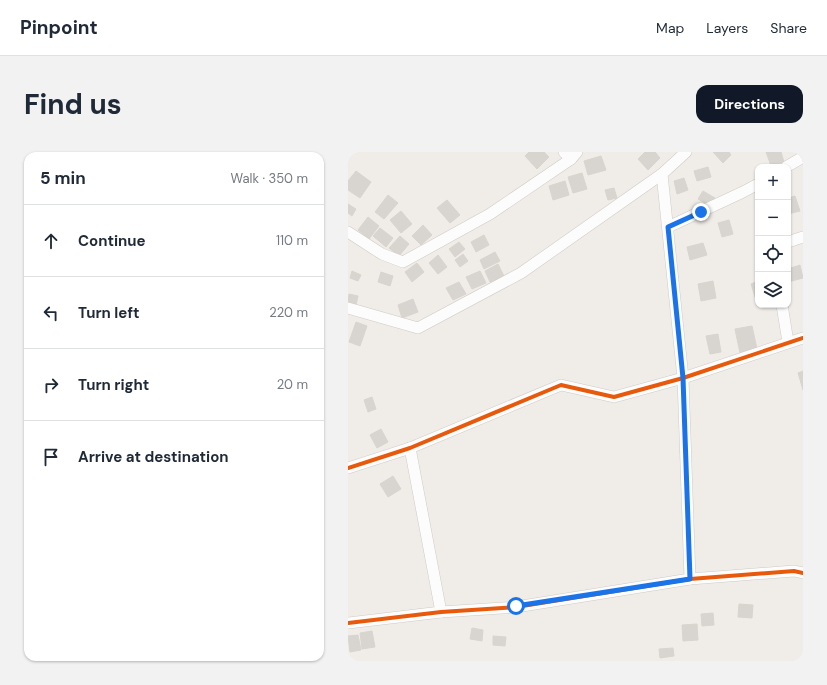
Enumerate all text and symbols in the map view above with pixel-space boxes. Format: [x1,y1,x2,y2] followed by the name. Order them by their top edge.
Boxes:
[20,15,98,40] text: Pinpoint
[656,19,684,37] text: Map
[706,19,748,37] text: Layers
[770,19,807,37] text: Share
[696,85,803,123] button: Directions
[24,86,122,123] text: Find us
[755,164,791,308] map controls
[755,164,791,200] button: +
[40,167,86,189] text: 5 min
[230,170,308,187] text: Walk · 350 m
[755,200,791,236] button: −
[692,203,710,221] route end
[40,230,62,252] icon: ahead
[78,231,146,251] text: Continue
[276,232,308,249] text: 110 m
[755,236,791,272] button: locate
[755,272,791,308] button: layers
[40,302,62,324] icon: left
[78,303,139,323] text: Turn left
[269,304,308,321] text: 220 m
[40,374,62,396] icon: right
[78,375,149,395] text: Turn right
[277,376,308,393] text: 20 m
[40,446,62,468] icon: arrive
[78,447,229,467] text: Arrive at destination
[507,597,525,615] route start

